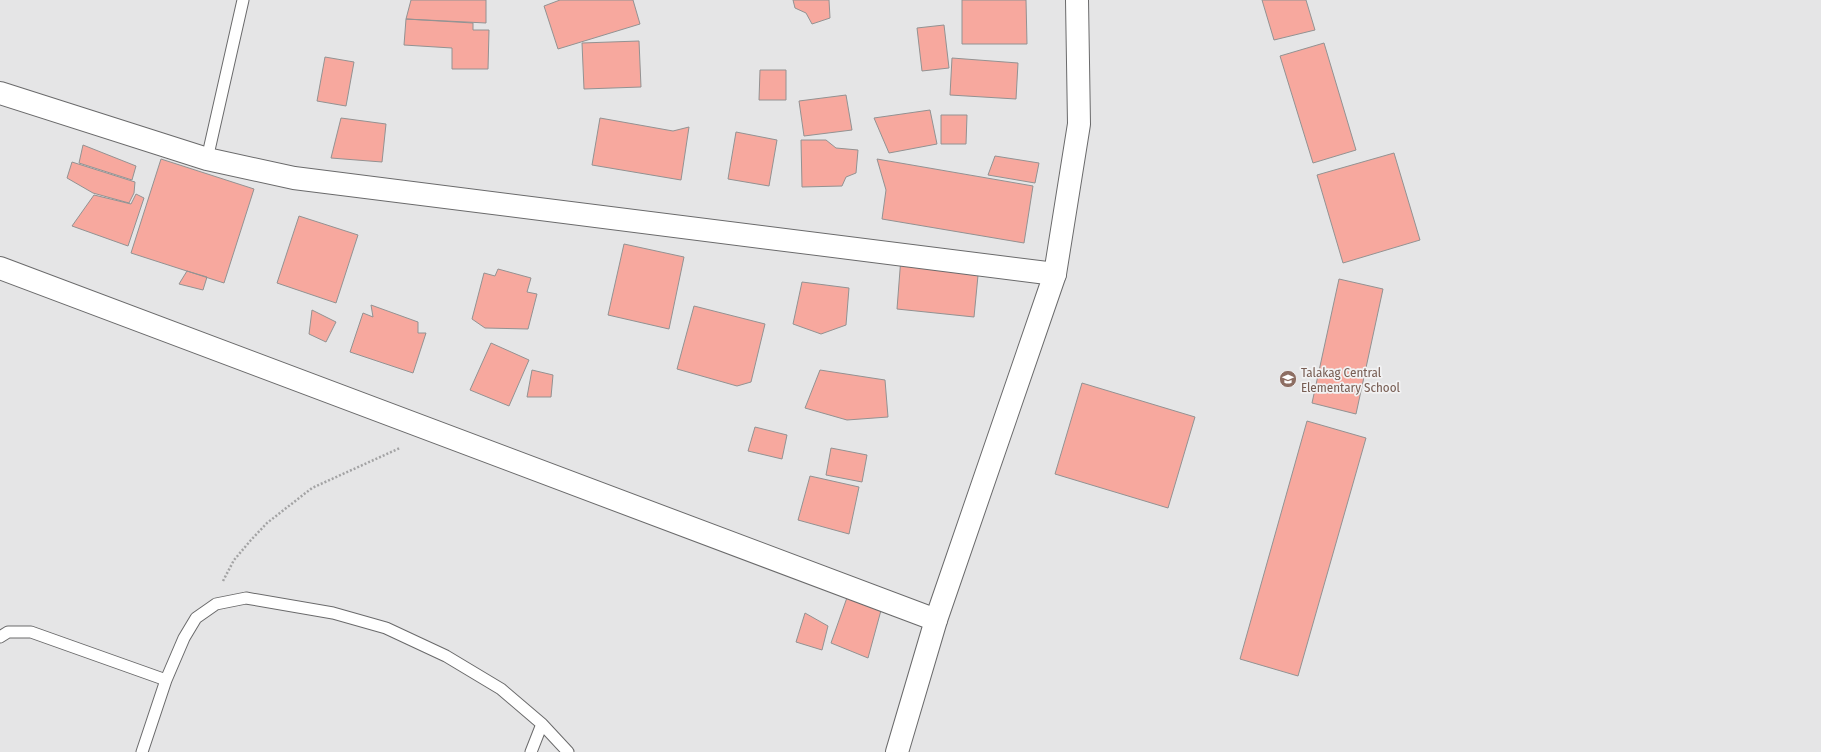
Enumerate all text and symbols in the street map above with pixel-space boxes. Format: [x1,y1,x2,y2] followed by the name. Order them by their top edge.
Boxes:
[1301,365,1401,395] place label: Talakag Central Elementary School
[1278,369,1298,389] school or university icon: Talakag Central Elementary School

